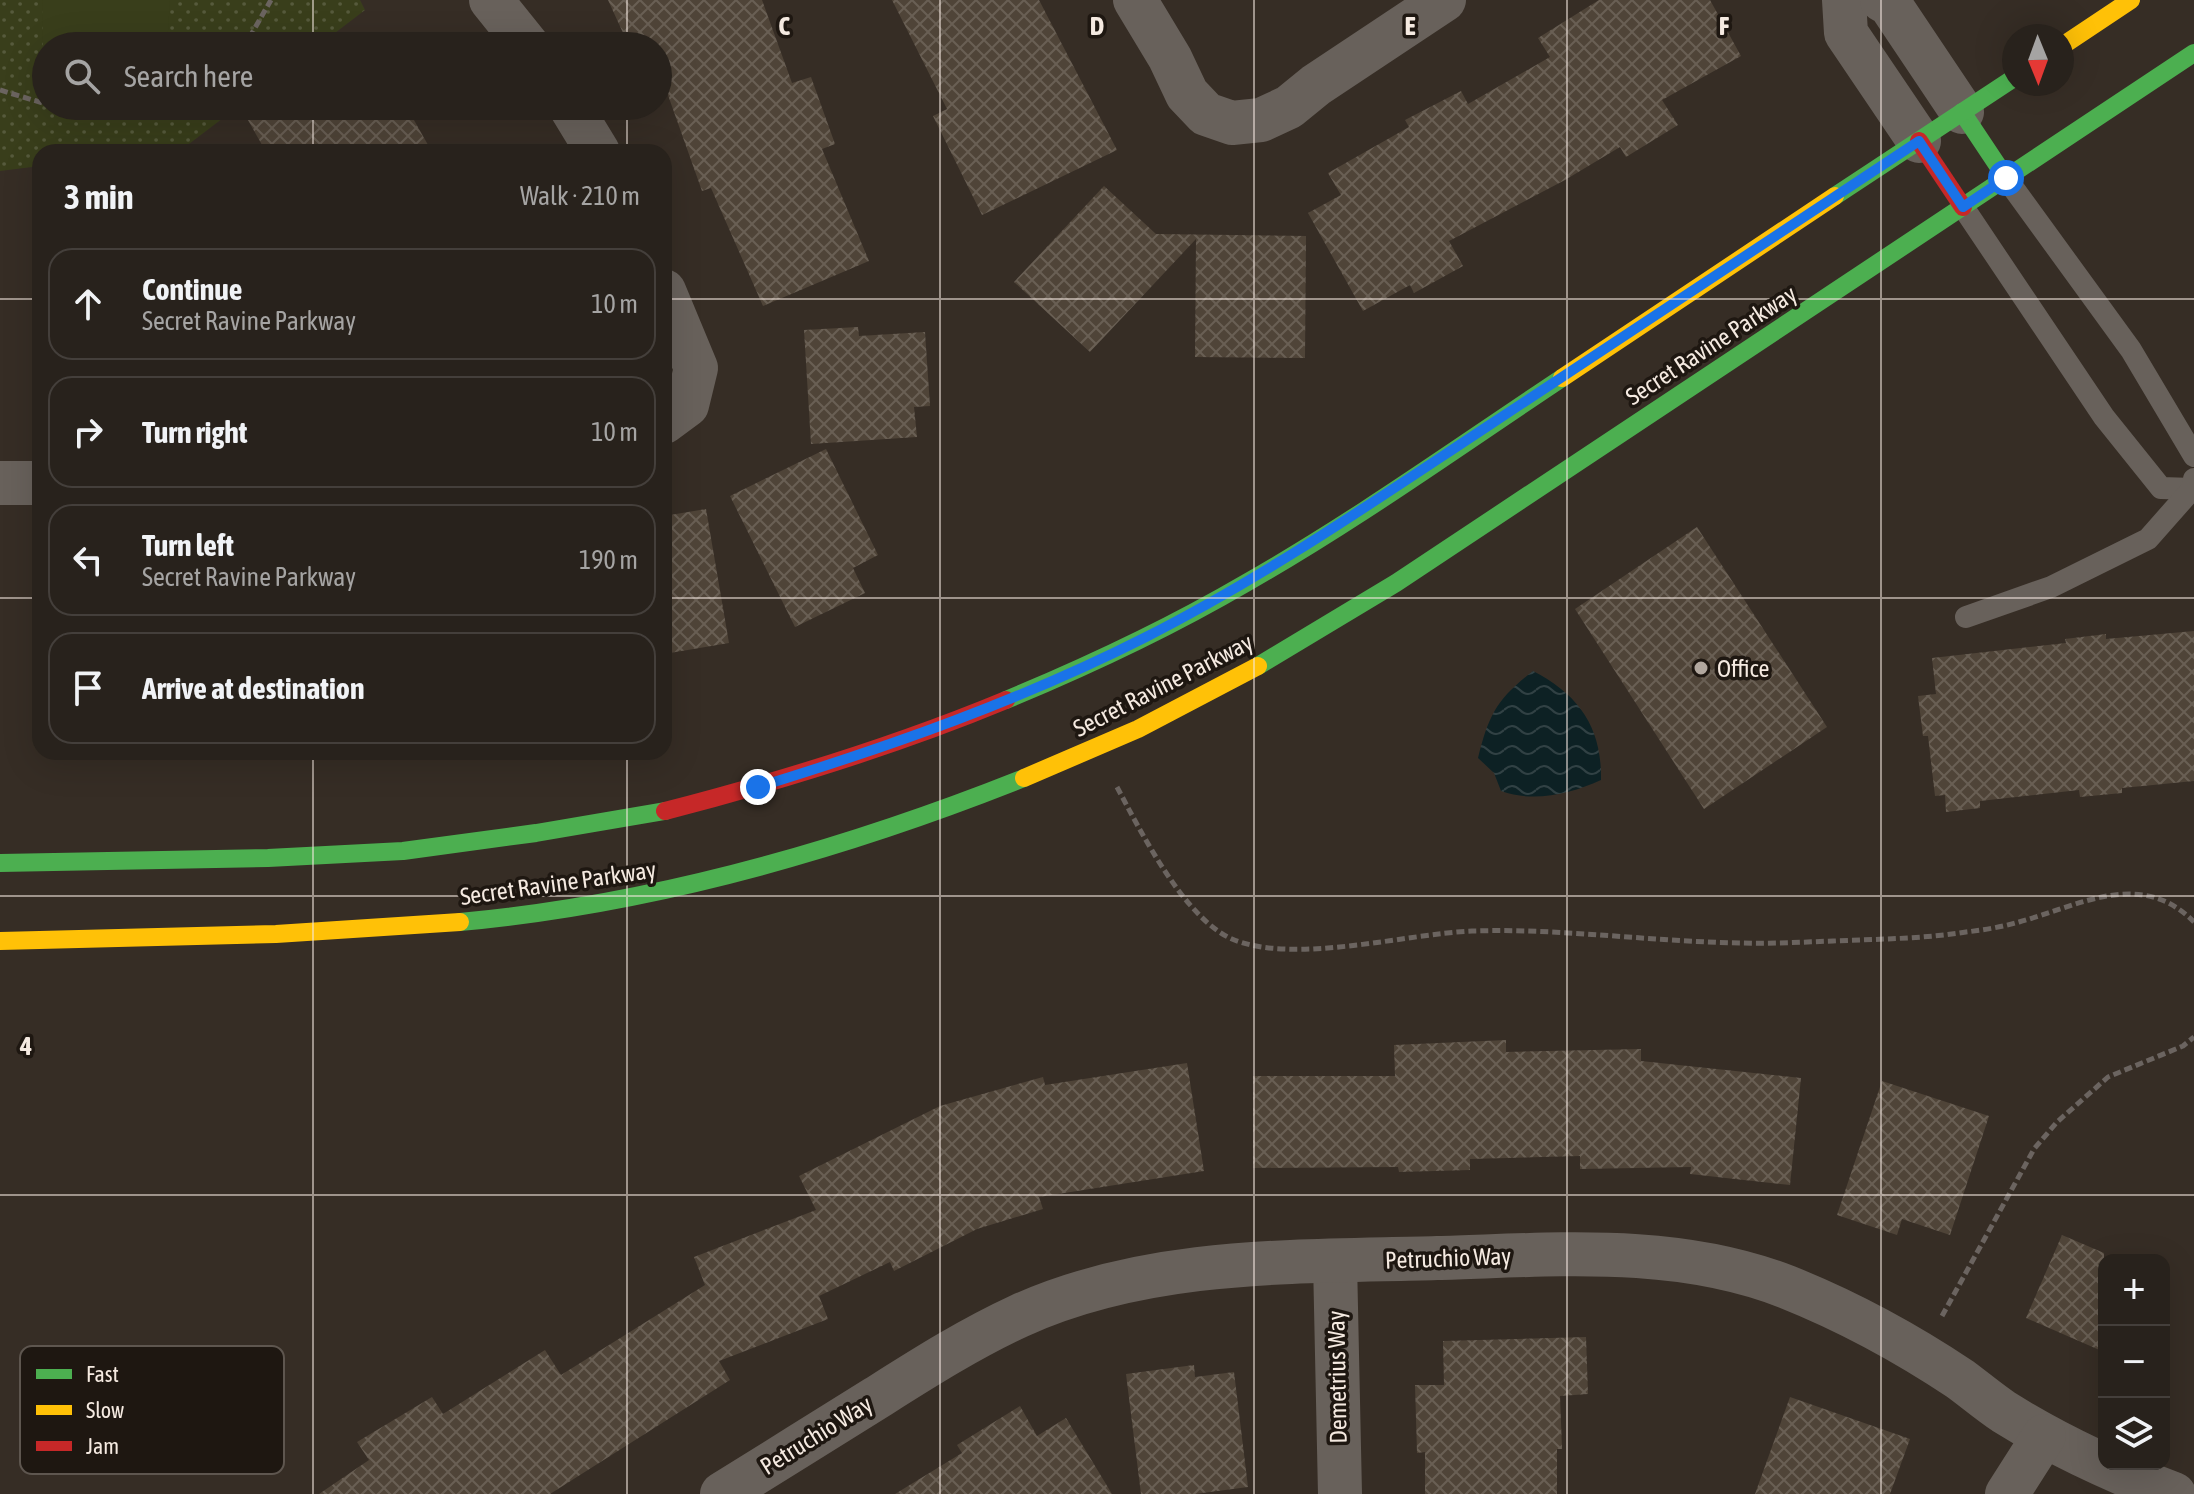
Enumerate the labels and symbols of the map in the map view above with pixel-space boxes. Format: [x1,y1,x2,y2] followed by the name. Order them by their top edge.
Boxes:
[778,11,790,41] text: C
[1090,11,1104,41] text: D
[1404,11,1416,41] text: E
[1719,11,1730,41] text: F
[2002,24,2074,96] north arrow
[1988,160,2024,196] route start
[1621,280,1801,410] street label: Secret Ravine Parkway
[1069,628,1257,742] street label: Secret Ravine Parkway
[1717,655,1769,682] place label: Office
[1692,659,1710,677] marker: Office
[740,769,776,805] route end
[458,856,658,910] street label: Secret Ravine Parkway
[19,1031,32,1061] text: 4
[1384,1242,1512,1274] street label: Petruchio Way
[1322,1310,1352,1444] street label: Demetrius Way
[20,1346,284,1474] legend
[86,1361,119,1387] text: Fast
[755,1390,877,1480] street label: Petruchio Way
[86,1397,124,1423] text: Slow
[86,1433,119,1459] text: Jam

